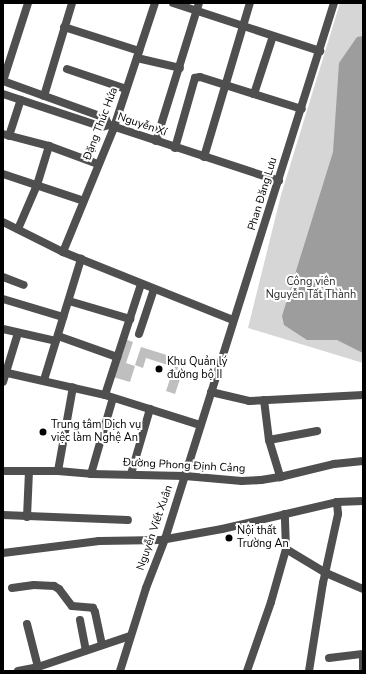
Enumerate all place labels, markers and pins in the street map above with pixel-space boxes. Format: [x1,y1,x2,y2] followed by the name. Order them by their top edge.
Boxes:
[167,356,227,382] place label: Khu Quản lý đường bộ II
[154,364,164,374] marker: Khu Quản lý đường bộ II
[51,419,141,445] place label: Trung tâm Dịch vụ việc làm Nghệ An
[38,427,48,437] marker: Trung tâm Dịch vụ việc làm Nghệ An
[237,525,289,551] place label: Nội thất Trường An
[224,533,234,543] marker: Nội thất Trường An

